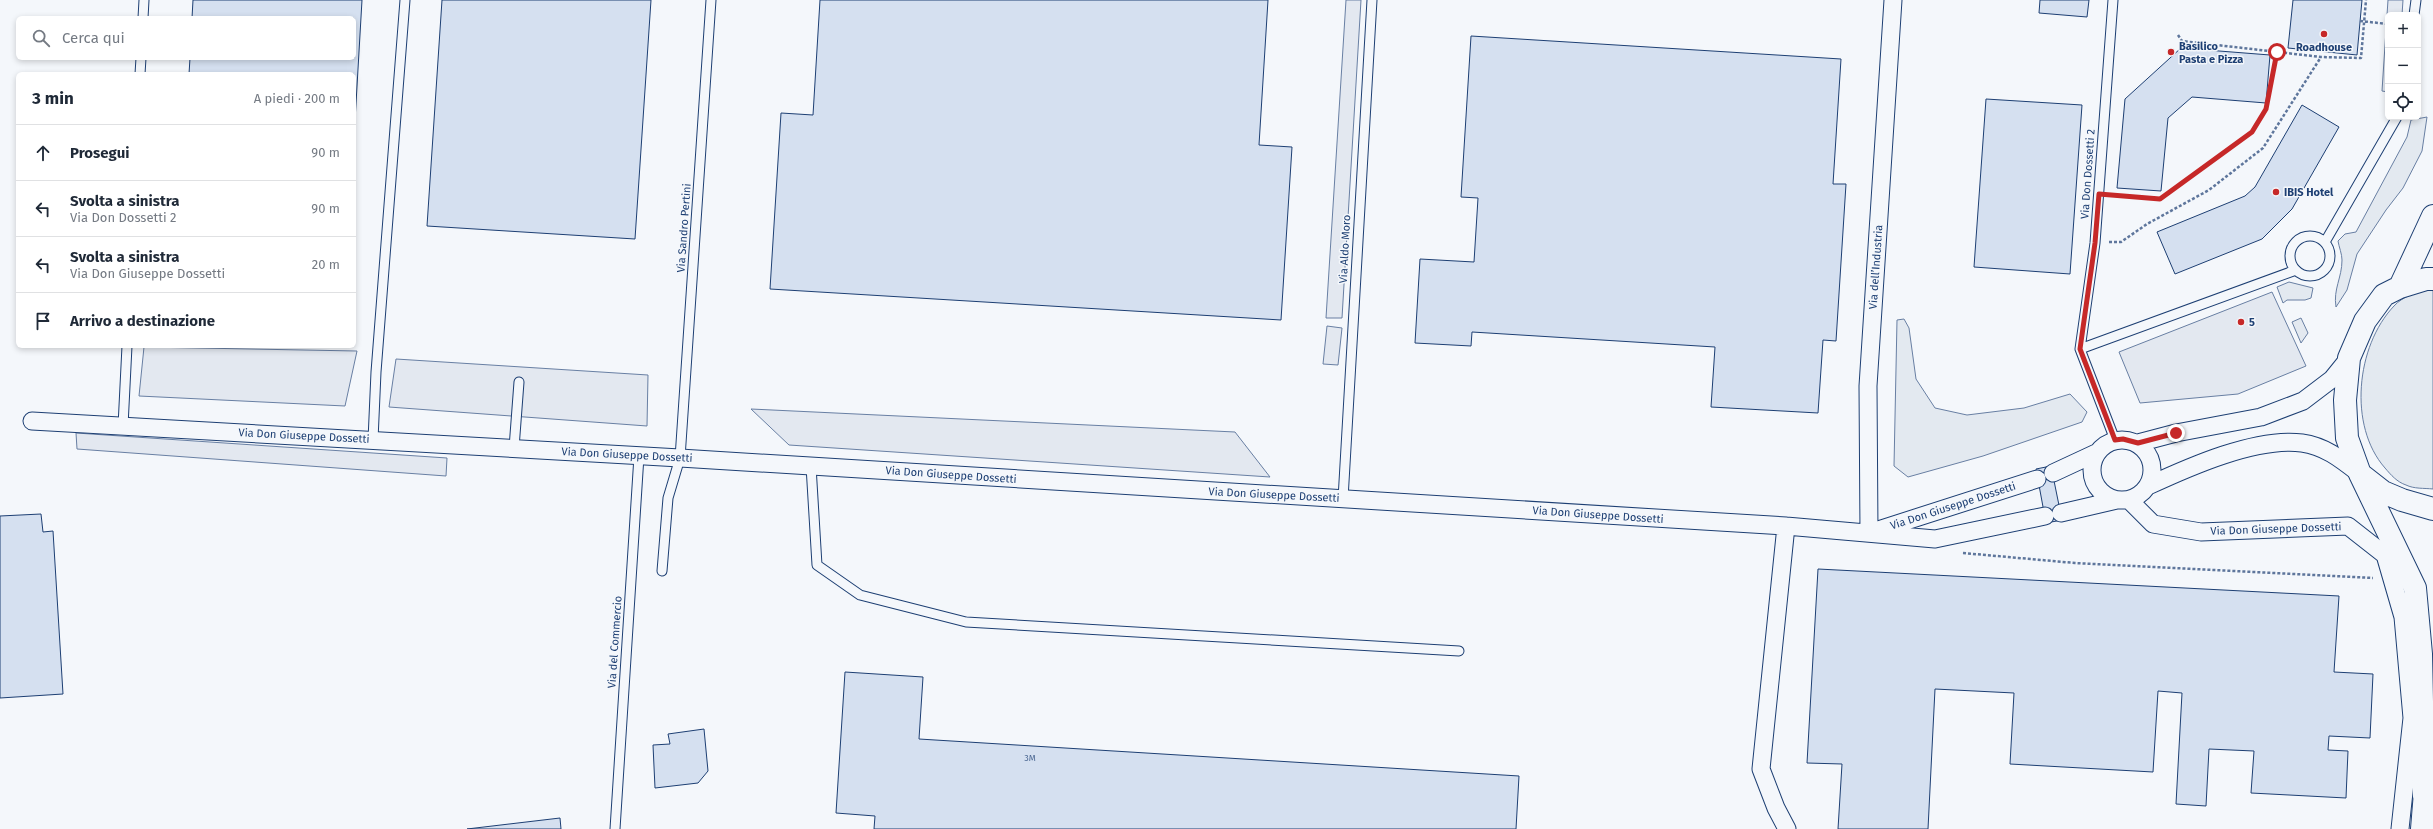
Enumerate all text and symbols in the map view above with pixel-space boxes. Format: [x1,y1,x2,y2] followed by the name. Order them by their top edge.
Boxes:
[2385,12,2421,120] map controls
[2385,12,2421,48] button: +
[16,16,356,60] search box
[30,27,52,49] icon: search
[62,29,125,47] text: Cerca qui
[2319,29,2329,39] marker: Roadhouse
[2179,40,2243,66] place label: Basilico Pasta e Pizza
[2296,41,2352,54] place label: Roadhouse
[2268,43,2286,61] route start
[2166,47,2176,57] marker: Basilico Pasta e Pizza
[2385,48,2421,84] button: −
[2385,84,2421,120] button: locate
[32,88,74,109] text: 3 min
[254,91,340,106] text: A piedi · 200 m
[2078,129,2098,219] street label: Via Don Dossetti 2
[32,142,54,164] icon: ahead
[70,144,129,162] text: Prosegui
[311,145,340,160] text: 90 m
[674,183,694,273] street label: Via Sandro Pertini
[2284,186,2334,199] place label: IBIS Hotel
[2271,187,2281,197] marker: IBIS Hotel
[70,192,180,210] text: Svolta a sinistra
[32,198,54,220] icon: left
[311,201,340,216] text: 90 m
[70,210,176,225] text: Via Don Dossetti 2
[1337,214,1353,284] street label: Via Aldo Moro
[1867,224,1885,310] street label: Via dell’Industria
[70,248,180,266] text: Svolta a sinistra
[32,254,54,276] icon: left
[312,257,340,272] text: 20 m
[70,266,225,281] text: Via Don Giuseppe Dossetti
[32,310,54,332] icon: arrive
[70,312,215,330] text: Arrivo a destinazione
[2249,316,2255,329] place label: 5
[2236,317,2246,327] marker: 5
[2167,424,2185,442] route end
[238,426,370,446] street label: Via Don Giuseppe Dossetti
[561,445,693,465] street label: Via Don Giuseppe Dossetti
[885,464,1017,486] street label: Via Don Giuseppe Dossetti
[1889,480,2017,532] street label: Via Don Giuseppe Dossetti
[1208,485,1340,505] street label: Via Don Giuseppe Dossetti
[1532,504,1664,526] street label: Via Don Giuseppe Dossetti
[2210,520,2342,538] street label: Via Don Giuseppe Dossetti
[605,595,625,689] street label: Via del Commercio
[1024,753,1036,763] house number: 3M

